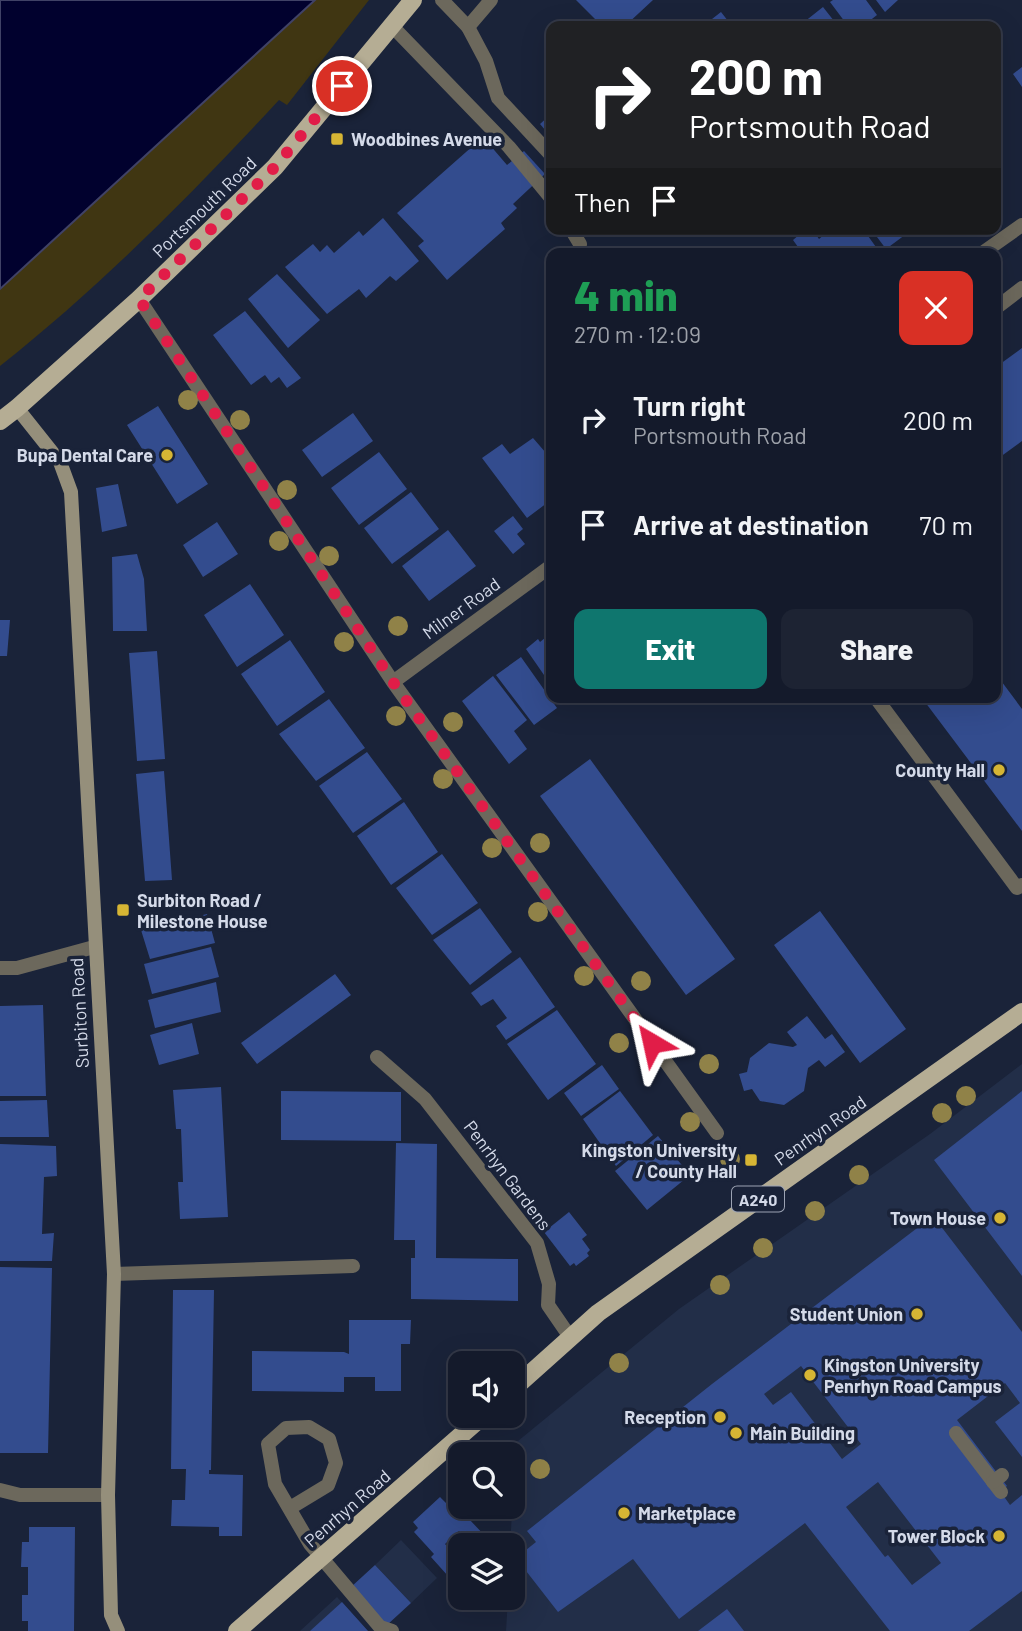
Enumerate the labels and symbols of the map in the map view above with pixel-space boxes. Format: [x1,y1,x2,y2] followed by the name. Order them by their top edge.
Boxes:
[312,56,372,116] pin
[351,128,502,150] place label: Woodbines Avenue
[329,131,345,147] marker: Woodbines Avenue
[147,152,261,262] street label: Portsmouth Road
[17,444,153,466] place label: Bupa Dental Care
[159,447,175,463] marker: Bupa Dental Care
[418,572,504,644] street label: Milner Road
[895,759,985,781] place label: County Hall
[991,762,1007,778] marker: County Hall
[137,889,268,932] place label: Surbiton Road / Milestone House
[115,902,131,918] marker: Surbiton Road / Milestone House
[65,957,93,1069] street label: Surbiton Road
[615,1006,689,1080] position arrow
[770,1090,870,1170] street label: Penrhyn Road
[460,1116,556,1234] street label: Penrhyn Gardens
[581,1139,737,1182] place label: Kingston University / County Hall
[743,1152,759,1168] marker: Kingston University / County Hall
[732,1186,784,1212] road number: A240
[890,1207,986,1229] place label: Town House
[992,1210,1008,1226] marker: Town House
[790,1303,903,1325] place label: Student Union
[909,1306,925,1322] marker: Student Union
[824,1354,1002,1397] place label: Kingston University Penrhyn Road Campus
[802,1367,818,1383] marker: Kingston University Penrhyn Road Campus
[624,1406,706,1428] place label: Reception
[712,1409,728,1425] marker: Reception
[750,1422,855,1444] place label: Main Building
[728,1425,744,1441] marker: Main Building
[299,1465,395,1551] street label: Penrhyn Road
[638,1502,736,1524] place label: Marketplace
[616,1505,632,1521] marker: Marketplace
[888,1525,985,1547] place label: Tower Block
[991,1528,1007,1544] marker: Tower Block

